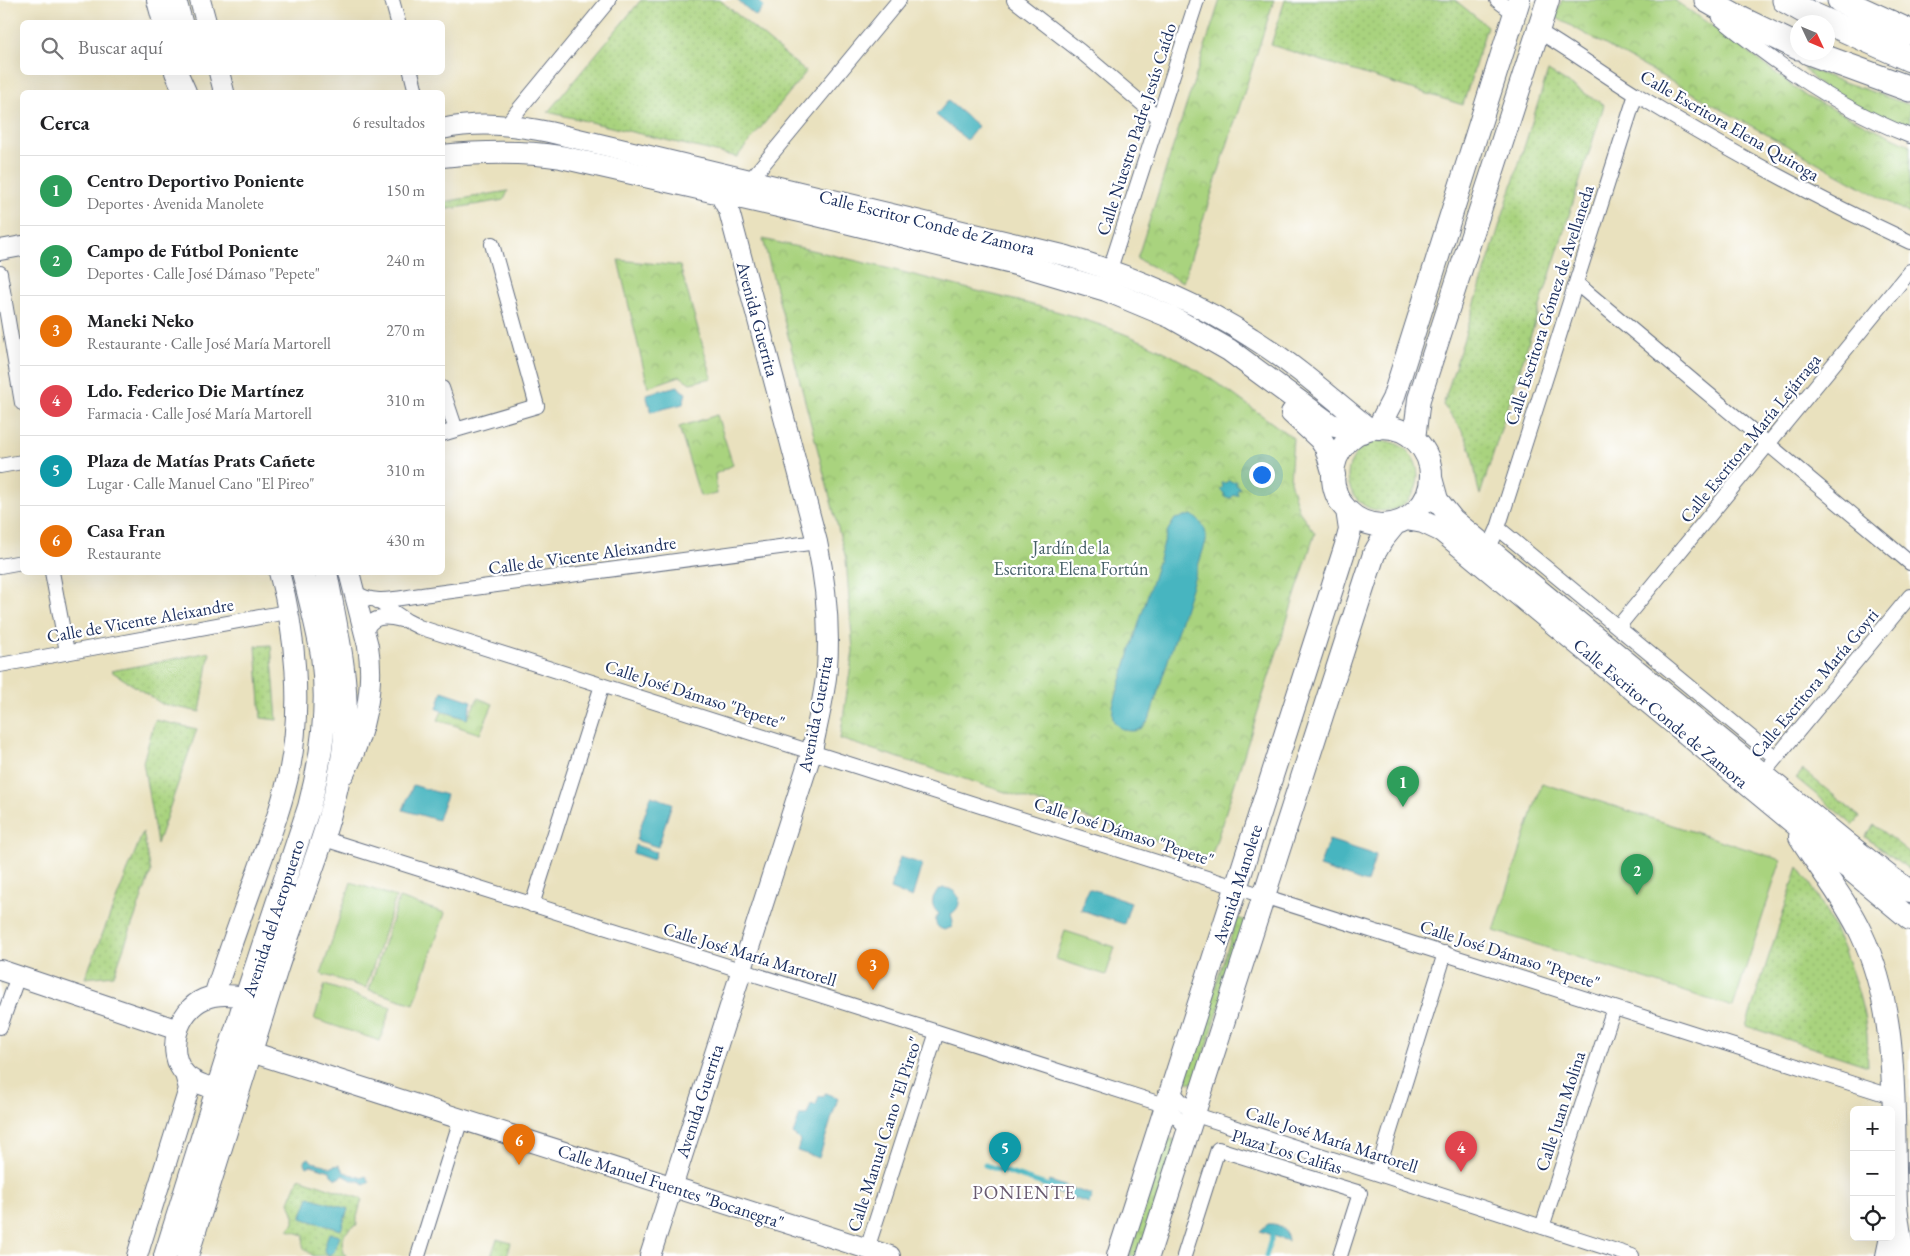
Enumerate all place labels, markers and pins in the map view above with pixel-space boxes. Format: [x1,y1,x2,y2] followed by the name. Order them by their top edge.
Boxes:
[1387,766,1419,807] pin: 1
[1621,854,1653,895] pin: 2
[857,949,889,990] pin: 3
[503,1124,535,1165] pin: 6
[1445,1131,1477,1172] pin: 4
[989,1132,1021,1173] pin: 5

